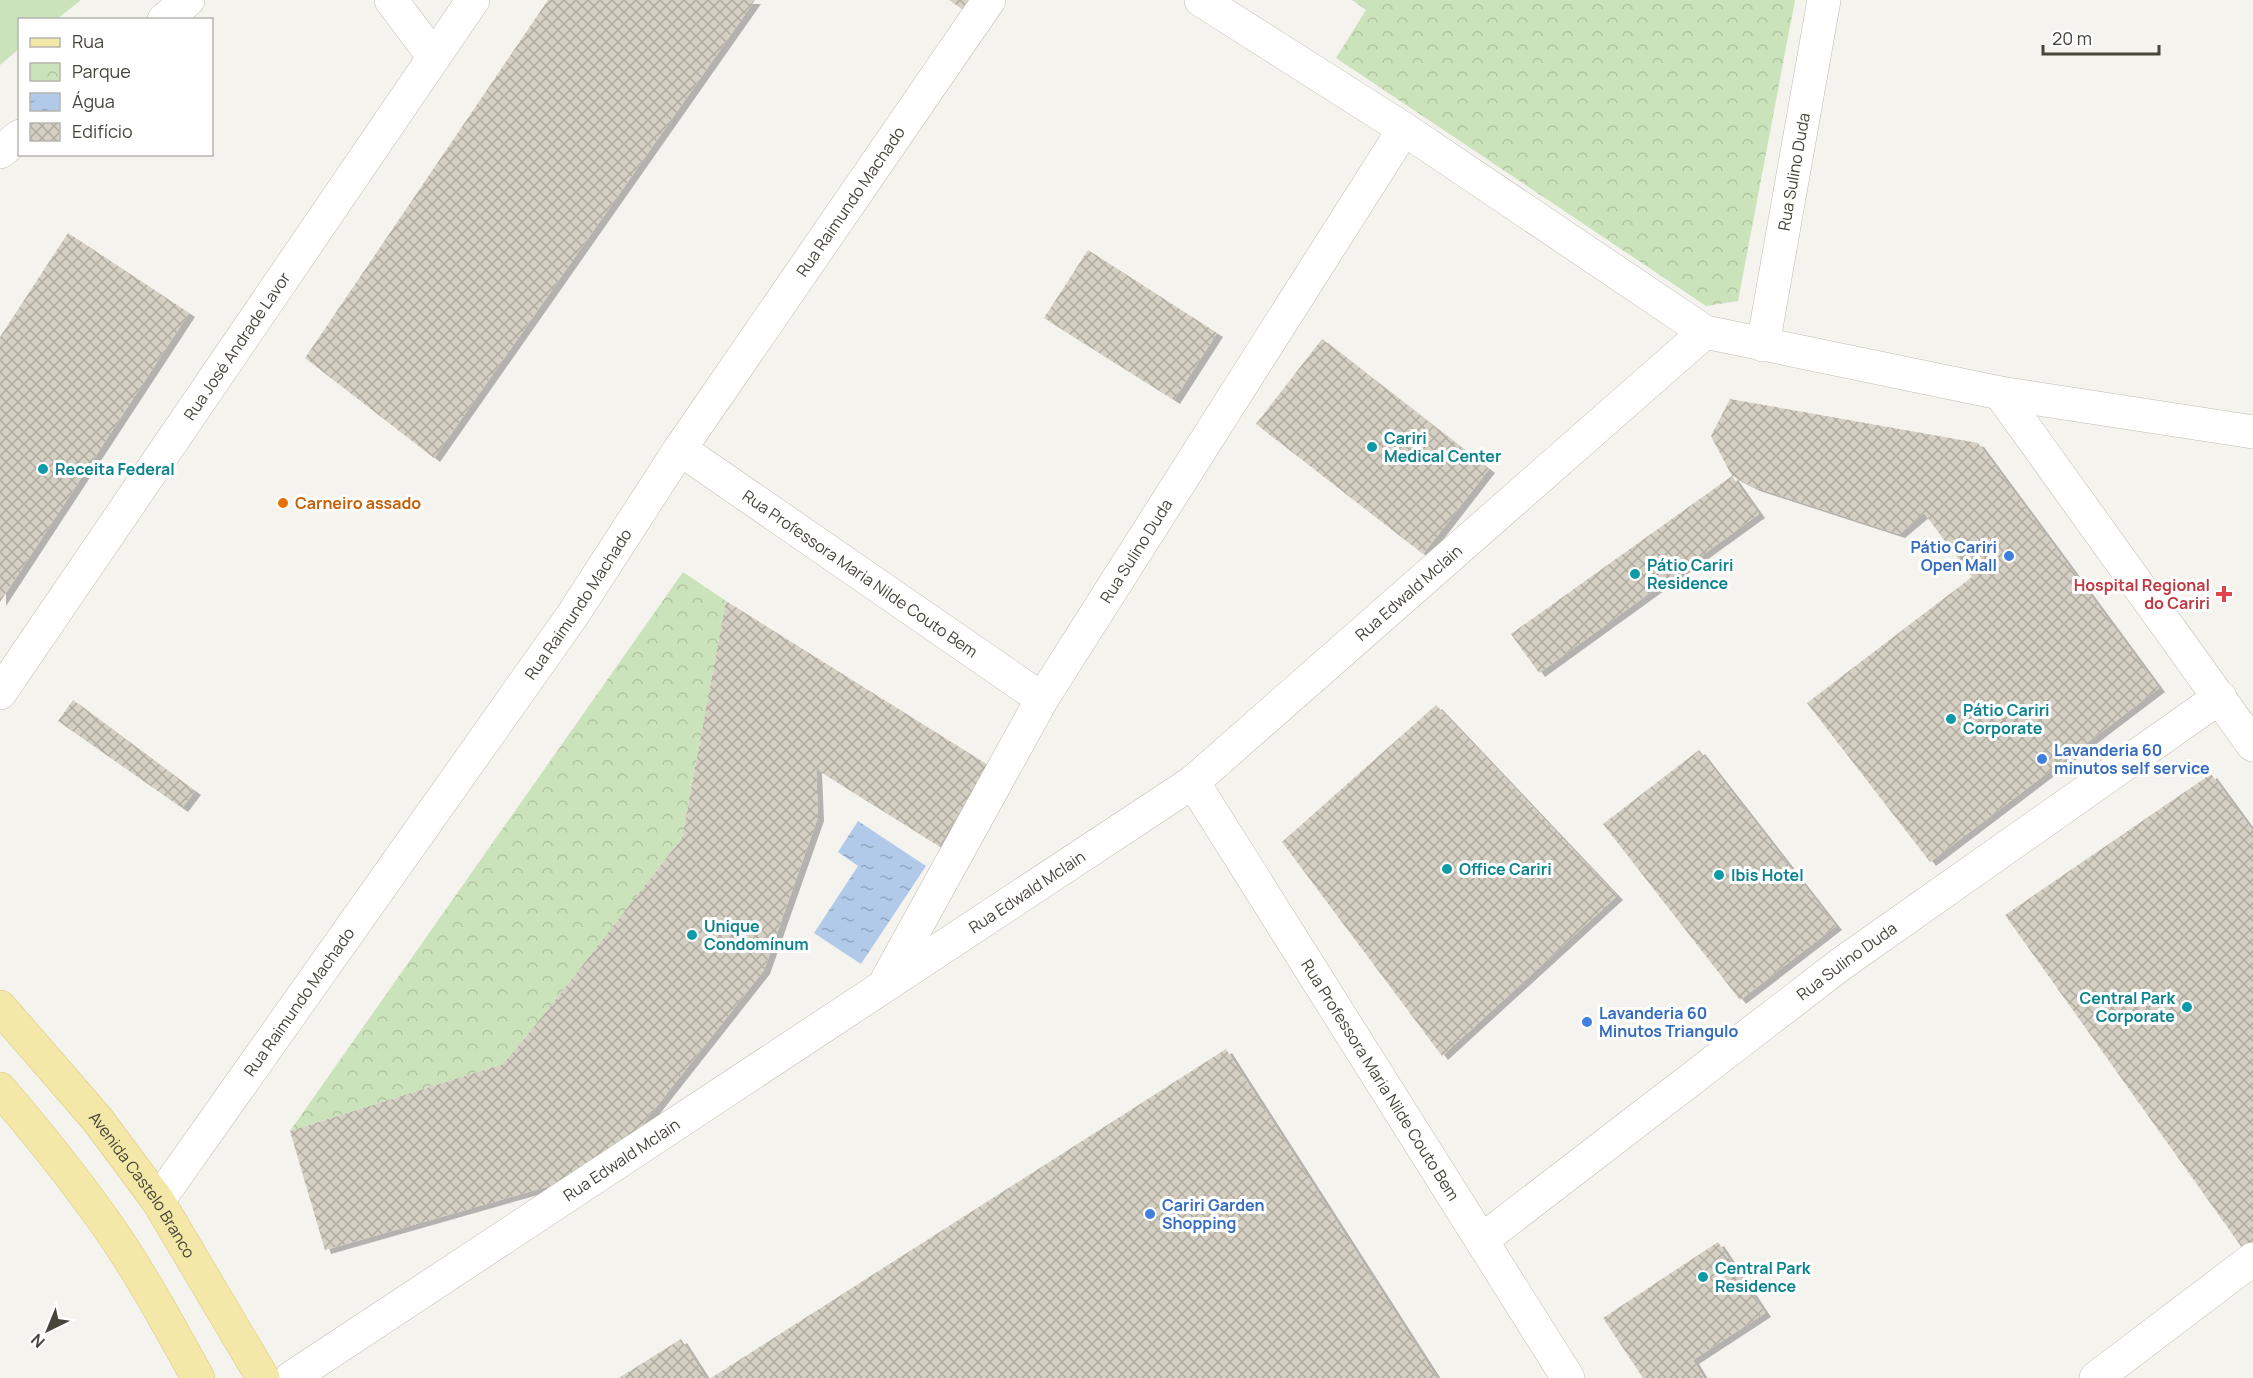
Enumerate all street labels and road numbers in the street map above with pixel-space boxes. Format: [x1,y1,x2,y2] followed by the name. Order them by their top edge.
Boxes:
[1772,111,1815,232] street label: Rua Sulino Duda
[791,122,910,281] street label: Rua Raimundo Machado
[178,268,295,424] street label: Rua José Andrade Lavor
[738,485,982,662] street label: Rua Professora Maria Nilde Couto Bem
[1095,495,1177,607] street label: Rua Sulino Duda
[519,524,637,684] street label: Rua Raimundo Machado
[1350,540,1467,646] street label: Rua Edwald Mclain
[964,845,1089,938] street label: Rua Edwald Mclain
[1792,917,1901,1005] street label: Rua Sulino Duda
[239,923,359,1081] street label: Rua Raimundo Machado
[1296,955,1465,1205] street label: Rua Professora Maria Nilde Couto Bem
[84,1107,200,1262] street label: Avenida Castelo Branco
[559,1113,684,1206] street label: Rua Edwald Mclain

